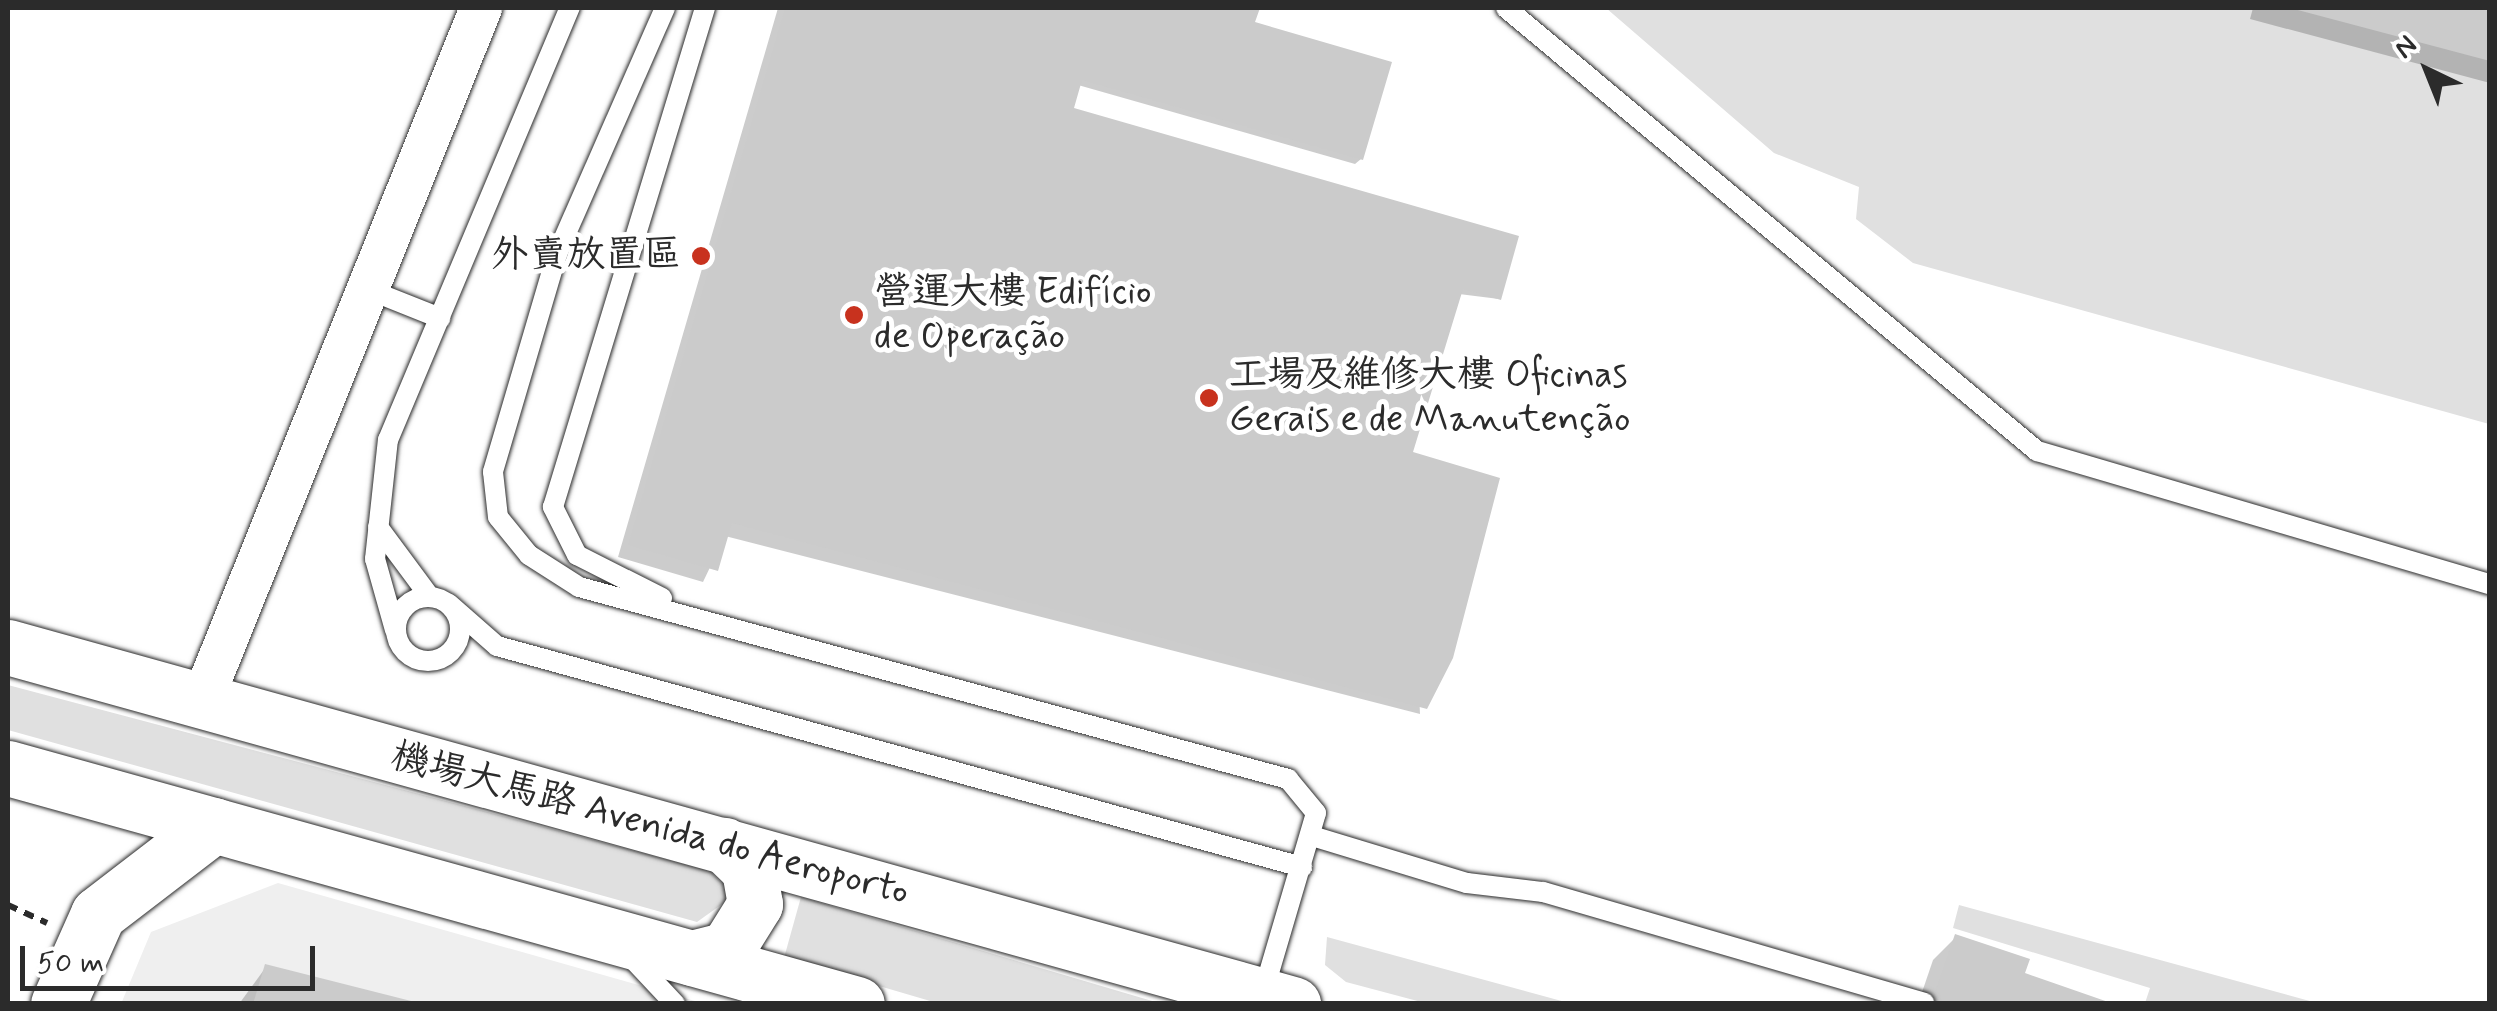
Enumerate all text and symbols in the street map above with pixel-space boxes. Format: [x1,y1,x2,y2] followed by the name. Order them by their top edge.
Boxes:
[2377,20,2477,120] north arrow
[2387,28,2426,68] text: N
[491,233,681,279] place label: 外賣放置區
[690,245,712,267] marker: 外賣放置區
[874,270,1151,360] place label: 營運大樓 Edifício de Operação
[843,304,865,326] marker: 營運大樓 Edifício de Operação
[1229,353,1628,442] place label: 工場及維修大樓 Oficinas Gerais e de Manutenção
[1198,387,1220,409] marker: 工場及維修大樓 Oficinas Gerais e de Manutenção
[387,734,913,916] street label: 機場大馬路 Avenida do Aeroporto
[25,926,320,988] scale bar
[37,944,104,983] text: 50 m

